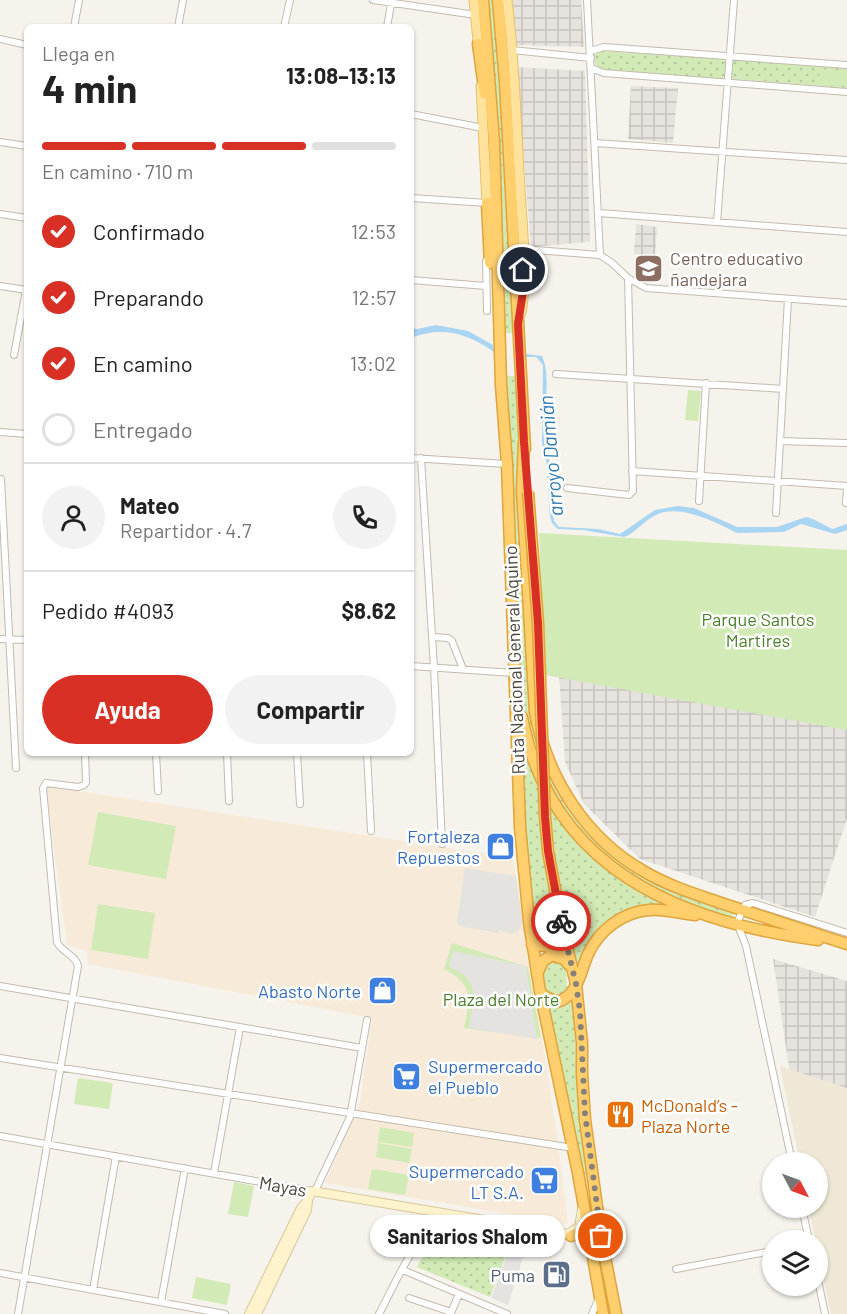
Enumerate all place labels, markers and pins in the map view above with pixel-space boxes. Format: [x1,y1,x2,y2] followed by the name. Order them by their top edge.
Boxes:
[497,244,548,295] pin
[670,247,803,290] place label: Centro educativo ñandejara
[633,252,665,284] school or university icon: Centro educativo ñandejara
[397,825,480,868] place label: Fortaleza Repuestos
[485,830,517,862] shop icon: Fortaleza Repuestos
[366,975,398,1007] shop icon: Abasto Norte
[258,980,361,1002] place label: Abasto Norte
[428,1055,543,1098] place label: Supermercado el Pueblo
[391,1060,423,1092] supermarket icon: Supermercado el Pueblo
[641,1094,738,1137] place label: McDonald’s - Plaza Norte
[604,1099,636,1131] restaurant icon: McDonald’s - Plaza Norte
[409,1160,524,1203] place label: Supermercado LT S.A.
[529,1165,561,1197] supermarket icon: Supermercado LT S.A.
[575,1210,626,1261] pin
[370,1215,565,1257] callout: Sanitarios Shalom
[540,1259,572,1291] fuel station icon: Puma
[491,1264,535,1286] place label: Puma

